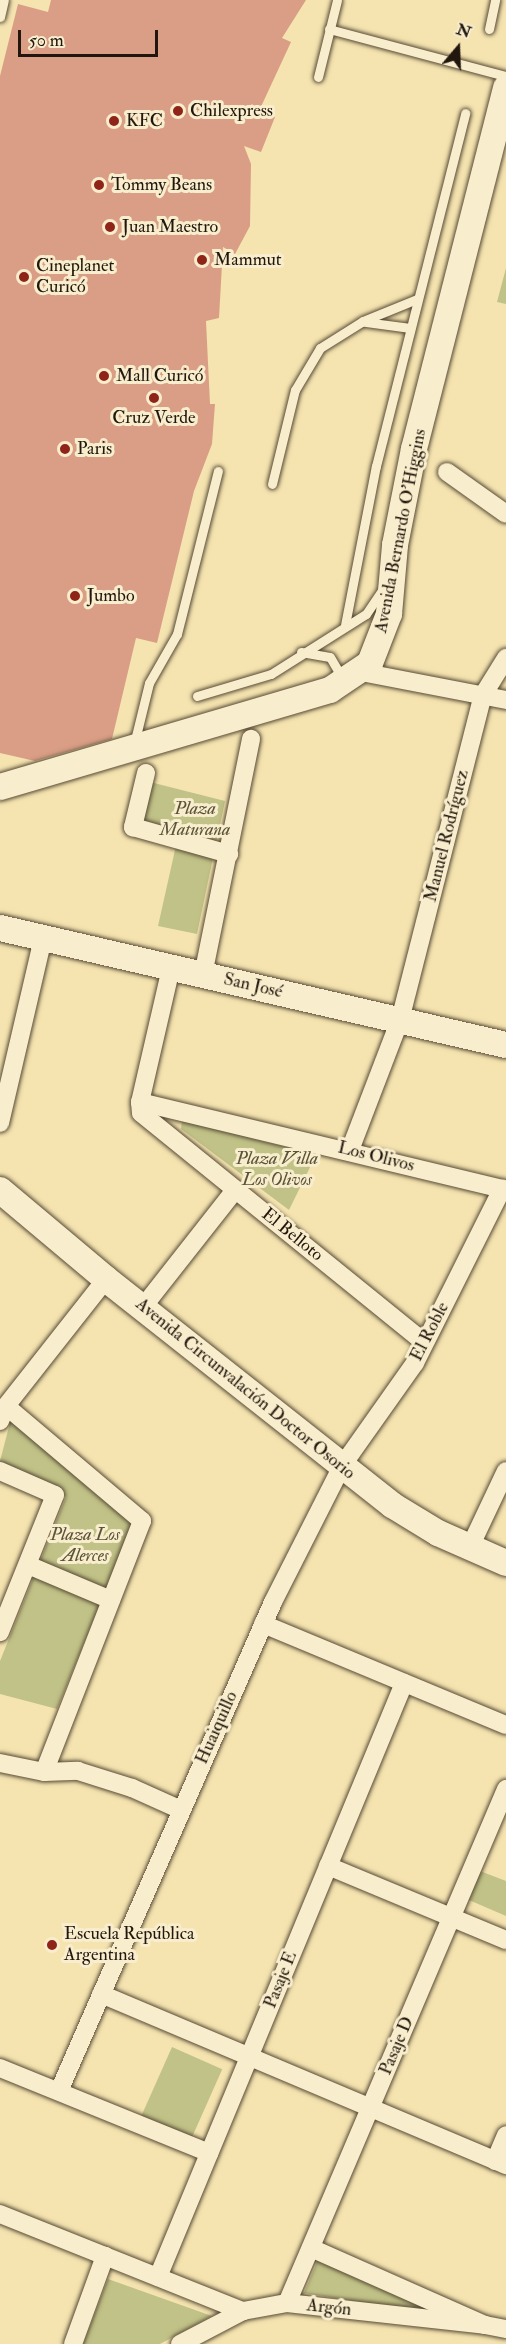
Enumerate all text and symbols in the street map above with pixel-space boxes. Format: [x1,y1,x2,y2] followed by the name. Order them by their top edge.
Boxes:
[21,18,160,56] scale bar
[428,18,488,78] north arrow
[454,19,474,43] text: N
[29,29,64,52] text: 50 m
[190,100,273,122] place label: Chilexpress
[171,104,185,118] marker: Chilexpress
[126,110,163,132] place label: KFC
[107,114,121,128] marker: KFC
[111,174,212,196] place label: Tommy Beans
[92,178,106,192] marker: Tommy Beans
[122,216,218,238] place label: Juan Maestro
[103,220,117,234] marker: Juan Maestro
[214,249,282,271] place label: Mammut
[195,253,209,267] marker: Mammut
[36,256,114,298] place label: Cineplanet Curicó
[17,270,31,284] marker: Cineplanet Curicó
[116,365,203,387] place label: Mall Curicó
[97,369,111,383] marker: Mall Curicó
[147,391,161,405] marker: Cruz Verde
[112,407,196,429] place label: Cruz Verde
[371,427,431,635] street label: Avenida Bernardo O'Higgins
[77,438,112,460] place label: Paris
[58,442,72,456] marker: Paris
[87,585,135,607] place label: Jumbo
[68,589,82,603] marker: Jumbo
[420,768,474,904] street label: Manuel Rodríguez
[160,799,230,842] park label: Plaza Maturana
[221,969,285,1003] street label: San José
[336,1137,416,1177] street label: Los Olivos
[236,1149,318,1192] park label: Plaza Villa Los Olivos
[257,1204,327,1266] street label: El Belloto
[131,1294,359,1484] street label: Avenida Circunvalación Doctor Osorio
[406,1299,454,1365] street label: El Roble
[50,1525,120,1568] park label: Plaza Los Alerces
[191,1688,243,1768] street label: Huaiquillo
[64,1924,194,1966] place label: Escuela República Argentina
[45,1938,59,1952] marker: Escuela República Argentina
[260,1948,302,2012] street label: Pasaje E
[375,2014,419,2078] street label: Pasaje D
[306,2295,352,2321] street label: Argón

